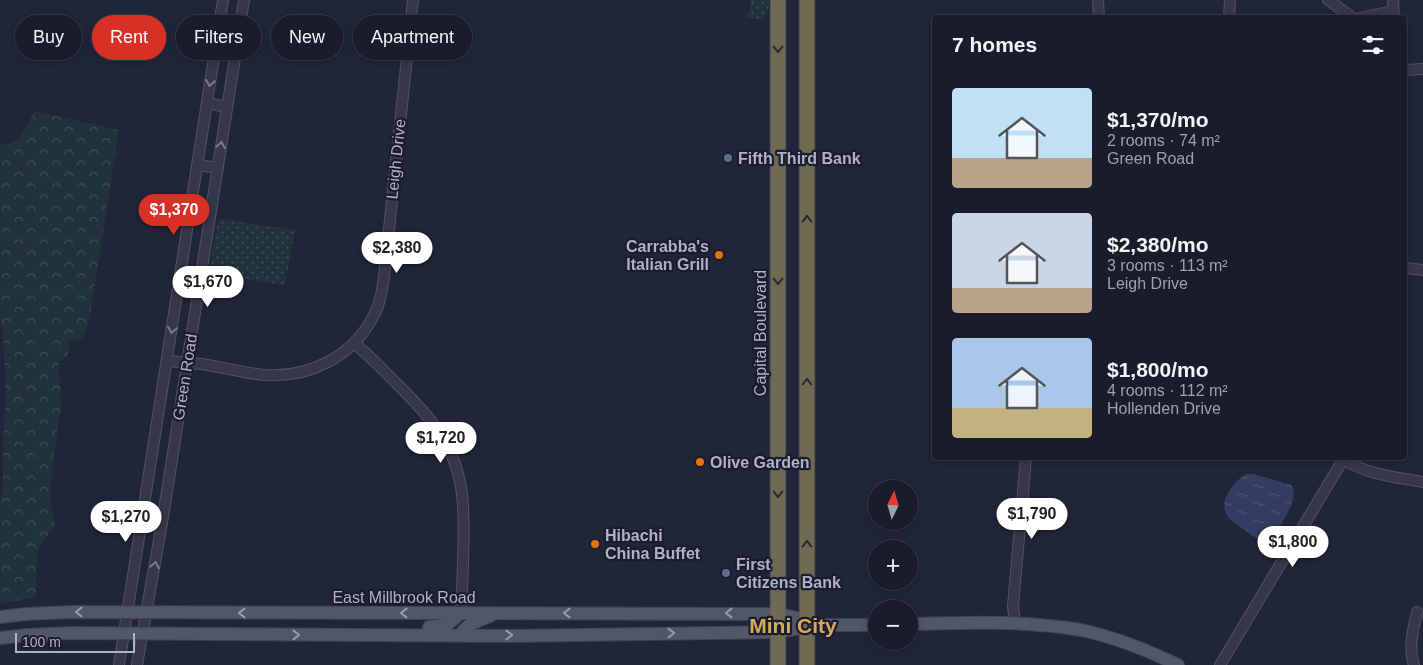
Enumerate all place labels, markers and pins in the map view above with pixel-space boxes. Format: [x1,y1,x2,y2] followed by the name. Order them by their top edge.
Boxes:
[738,150,861,167] place label: Fifth Third Bank
[722,152,734,164] marker: Fifth Third Bank
[133,194,215,236] pin: $1,370
[356,232,438,274] pin: $2,380
[626,238,709,273] place label: Carrabba's Italian Grill
[713,249,725,261] marker: Carrabba's Italian Grill
[167,266,249,308] pin: $1,670
[400,422,482,464] pin: $1,720
[710,454,810,471] place label: Olive Garden
[694,456,706,468] marker: Olive Garden
[991,498,1073,540] pin: $1,790
[85,500,167,543] pin: $1,270
[1252,526,1334,568] pin: $1,800
[605,527,701,562] place label: Hibachi China Buffet
[589,538,601,550] marker: Hibachi China Buffet
[736,556,841,591] place label: First Citizens Bank
[720,567,732,579] marker: First Citizens Bank

